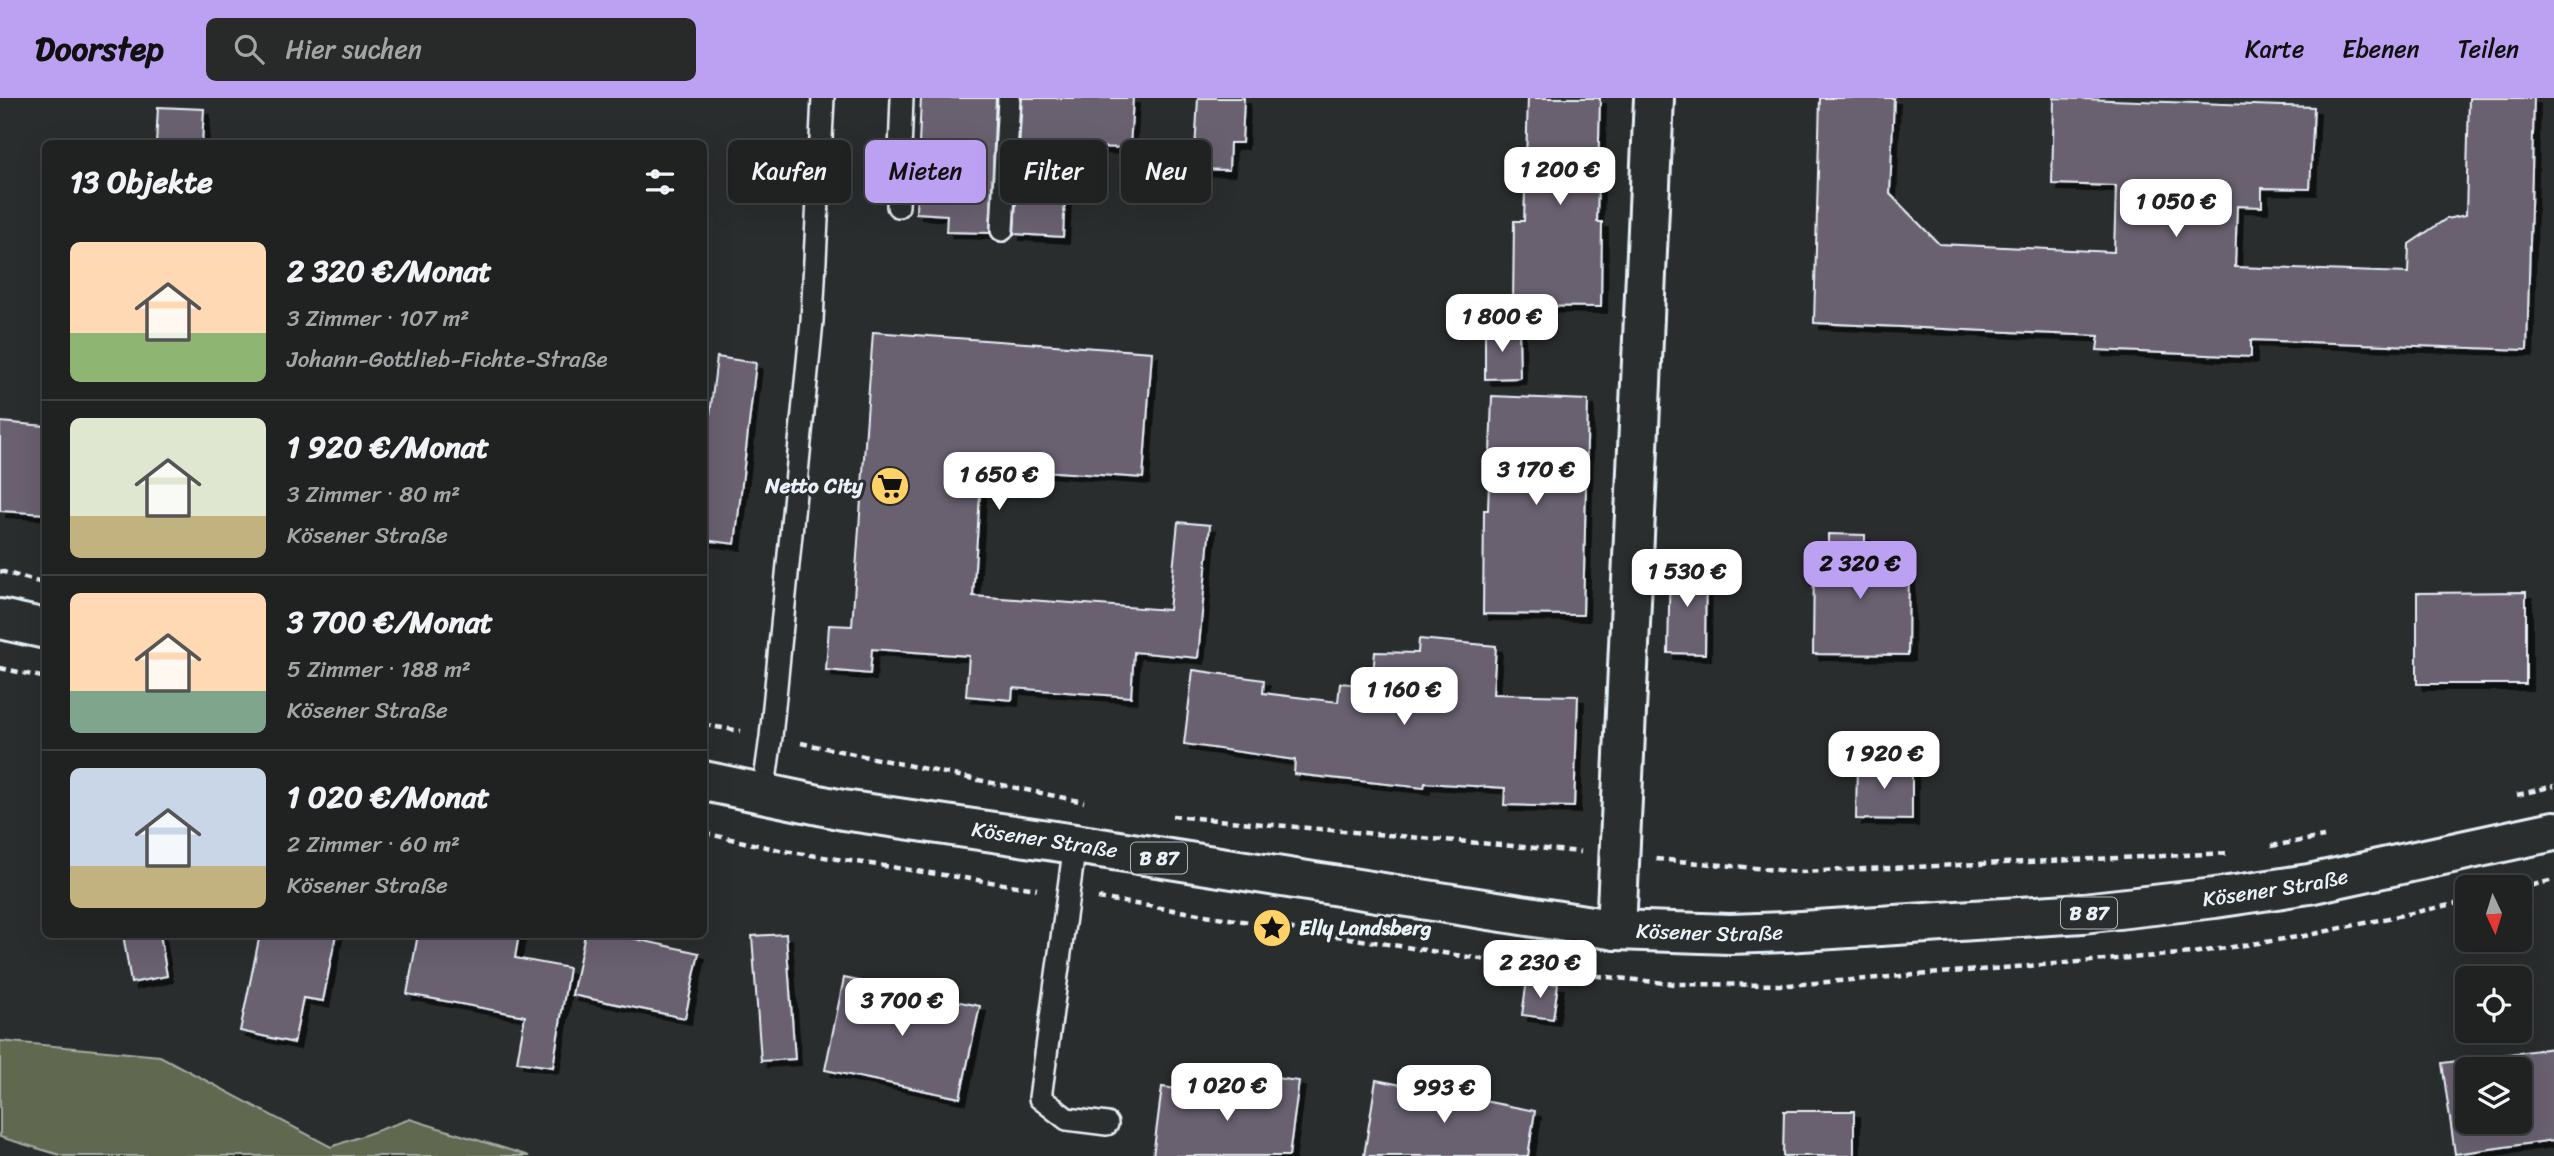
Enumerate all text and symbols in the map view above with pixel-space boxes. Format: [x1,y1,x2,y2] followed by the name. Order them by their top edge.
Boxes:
[206,18,696,81] search box
[35,20,164,78] text: Doorstep
[286,26,422,72] text: Hier suchen
[2245,28,2304,70] text: Karte
[2342,28,2420,70] text: Ebenen
[2458,28,2519,70] text: Teilen
[230,30,268,68] icon: search
[728,140,851,203] chip: Kaufen
[865,140,986,203] chip: Mieten
[1000,140,1107,203] chip: Filter
[1121,140,1211,203] chip: Neu
[1495,148,1625,207] pin: 1 200 €
[1520,149,1600,190] text: 1 200 €
[70,155,213,209] text: 13 Objekte
[641,163,679,201] icon: filters
[2111,180,2241,239] pin: 1 050 €
[2136,181,2216,222] text: 1 050 €
[287,244,492,298] text: 2 320 €/Monat
[126,270,210,354] icon: home
[1437,294,1567,354] pin: 1 800 €
[1462,296,1542,337] text: 1 800 €
[287,298,469,339] text: 3 Zimmer · 107 m²
[287,339,608,380] text: Johann-Gottlieb-Fichte-Straße
[287,420,489,474] text: 1 920 €/Monat
[126,446,210,530] icon: home
[1471,448,1601,507] pin: 3 170 €
[1497,449,1575,490] text: 3 170 €
[934,452,1064,512] pin: 1 650 €
[960,454,1038,495] text: 1 650 €
[869,465,911,507] supermarket icon: Netto City
[764,467,864,505] place label: Netto City
[287,474,460,515] text: 3 Zimmer · 80 m²
[287,515,448,556] text: Kösener Straße
[1795,542,1925,601] pin: 2 320 €
[1820,543,1900,584] text: 2 320 €
[1622,550,1752,609] pin: 1 530 €
[1648,551,1726,592] text: 1 530 €
[287,595,493,649] text: 3 700 €/Monat
[126,621,210,705] icon: home
[287,649,471,690] text: 5 Zimmer · 188 m²
[1339,668,1469,727] pin: 1 160 €
[1367,669,1441,710] text: 1 160 €
[287,690,448,731] text: Kösener Straße
[1819,732,1949,791] pin: 1 920 €
[1844,733,1924,774] text: 1 920 €
[287,770,490,824] text: 1 020 €/Monat
[126,796,210,880] icon: home
[969,810,1121,870] street label: Kösener Straße
[287,824,460,865] text: 2 Zimmer · 60 m²
[1131,842,1187,874] road number: B 87
[2201,857,2352,918] street label: Kösener Straße
[287,865,448,906] text: Kösener Straße
[2455,875,2532,952] north arrow
[2455,875,2532,1134] map controls
[2061,898,2117,928] road number: B 87
[1251,907,1293,949] place icon: Elly Landsberg
[1299,909,1432,947] place label: Elly Landsberg
[1636,912,1784,953] street label: Kösener Straße
[1475,940,1605,1000] pin: 2 230 €
[1500,942,1580,983] text: 2 230 €
[2455,966,2532,1043] button: locate
[837,978,967,1038] pin: 3 700 €
[861,980,943,1021] text: 3 700 €
[2455,1057,2532,1134] button: layers
[1162,1063,1292,1123] pin: 1 020 €
[1187,1065,1267,1106] text: 1 020 €
[1395,1066,1493,1125] pin: 993 €
[1413,1067,1475,1108] text: 993 €

